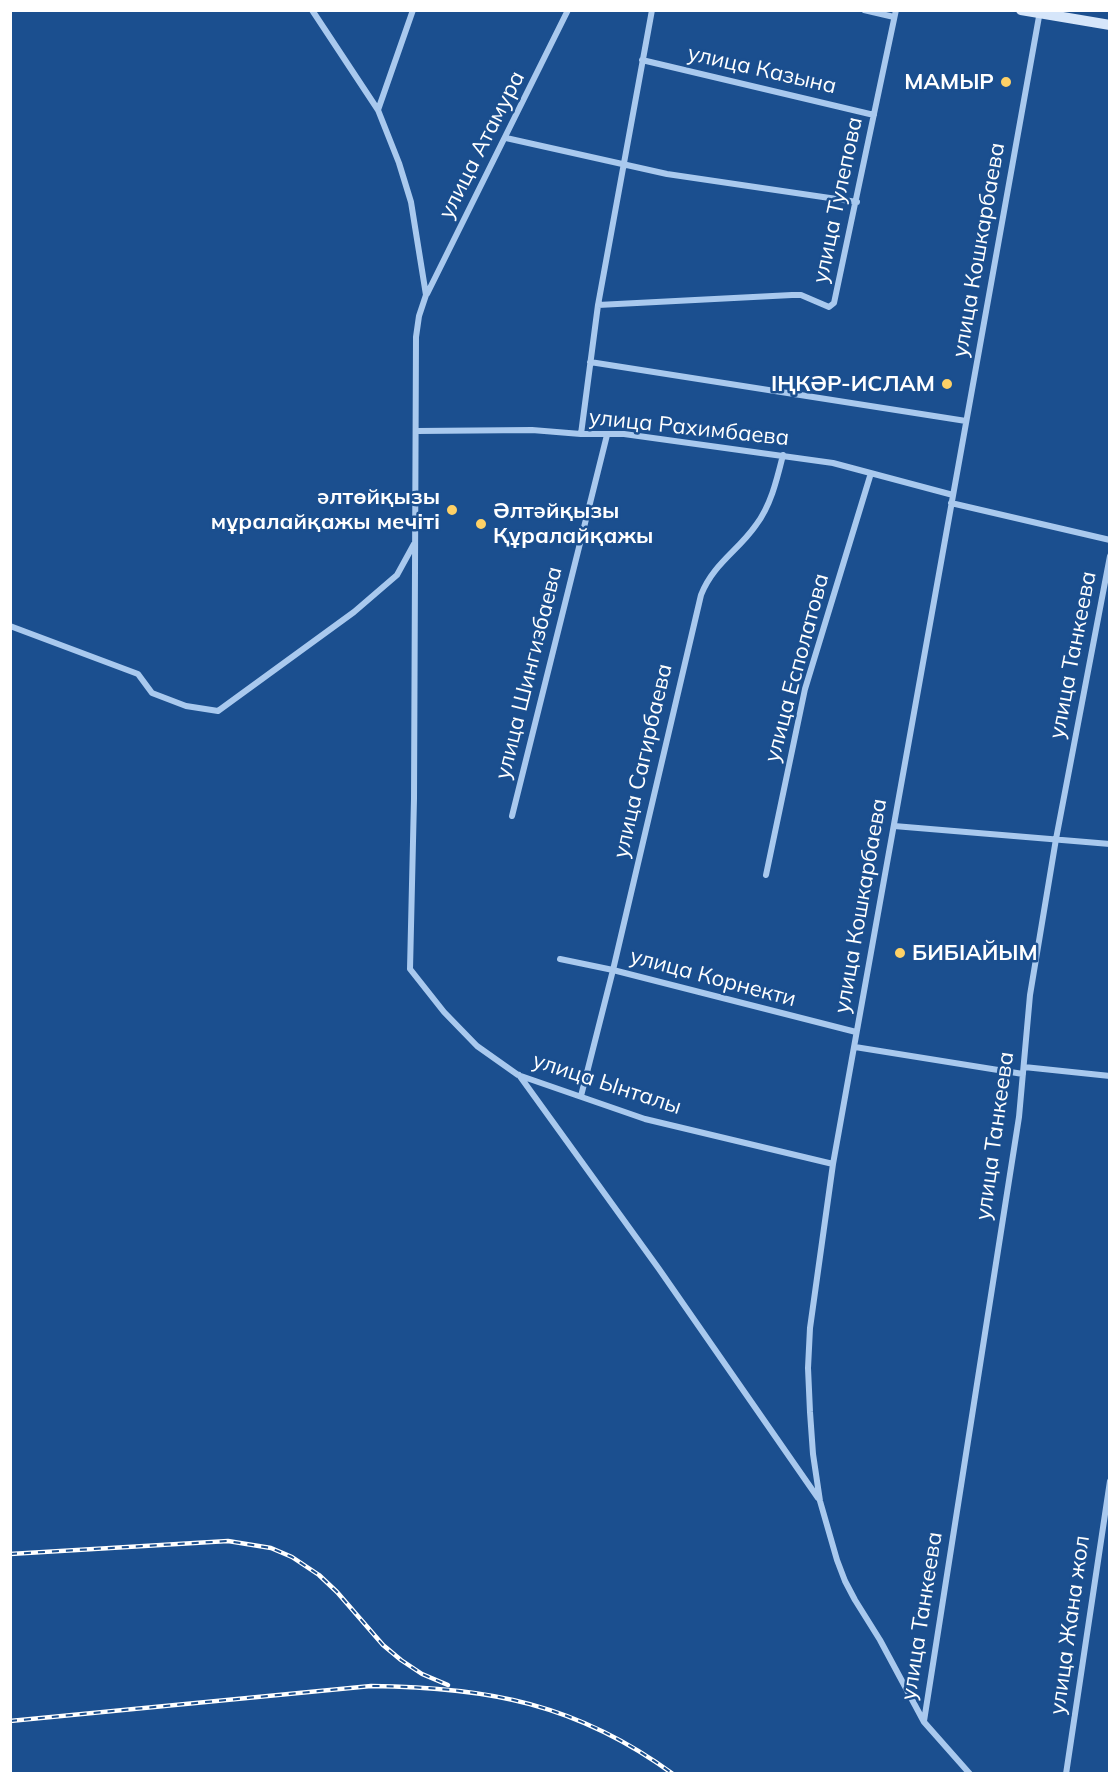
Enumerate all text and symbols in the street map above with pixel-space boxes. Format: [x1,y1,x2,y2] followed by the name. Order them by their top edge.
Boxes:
[685,40,839,100] street label: улица Казына
[433,67,531,223] street label: улица Атамура
[904,69,994,95] place label: МАМЫР
[999,75,1013,89] marker: МАМЫР
[807,114,869,286] street label: улица Тулепова
[947,141,1011,359] street label: улица Кошкарбаева
[771,371,935,397] place label: ІҢКӘР-ИСЛАМ
[940,377,954,391] marker: ІҢКӘР-ИСЛАМ
[588,404,790,452] street label: улица Рахимбаева
[211,484,440,536] place label: әлтөйқызы мұралайқажы мечіті
[493,498,653,550] place label: Әлтәйқызы Құралайқажы
[445,503,459,517] marker: әлтөйқызы мұралайқажы мечіті
[474,517,488,531] marker: Әлтәйқызы Құралайқажы
[490,564,568,782] street label: улица Шингизбаева
[1044,569,1102,741] street label: улица Танкеева
[759,571,835,765] street label: улица Есполатова
[608,661,678,861] street label: улица Сагирбаева
[829,797,893,1015] street label: улица Кошкарбаева
[912,940,1038,966] place label: БИБІАЙЫМ
[627,943,799,1013] street label: улица Корнекти
[893,946,907,960] marker: БИБІАЙЫМ
[529,1048,685,1120] street label: улица Ынталы
[970,1050,1020,1222] street label: улица Танкеева
[896,1530,948,1702] street label: улица Танкеева
[1044,1534,1096,1716] street label: улица Жана жол

